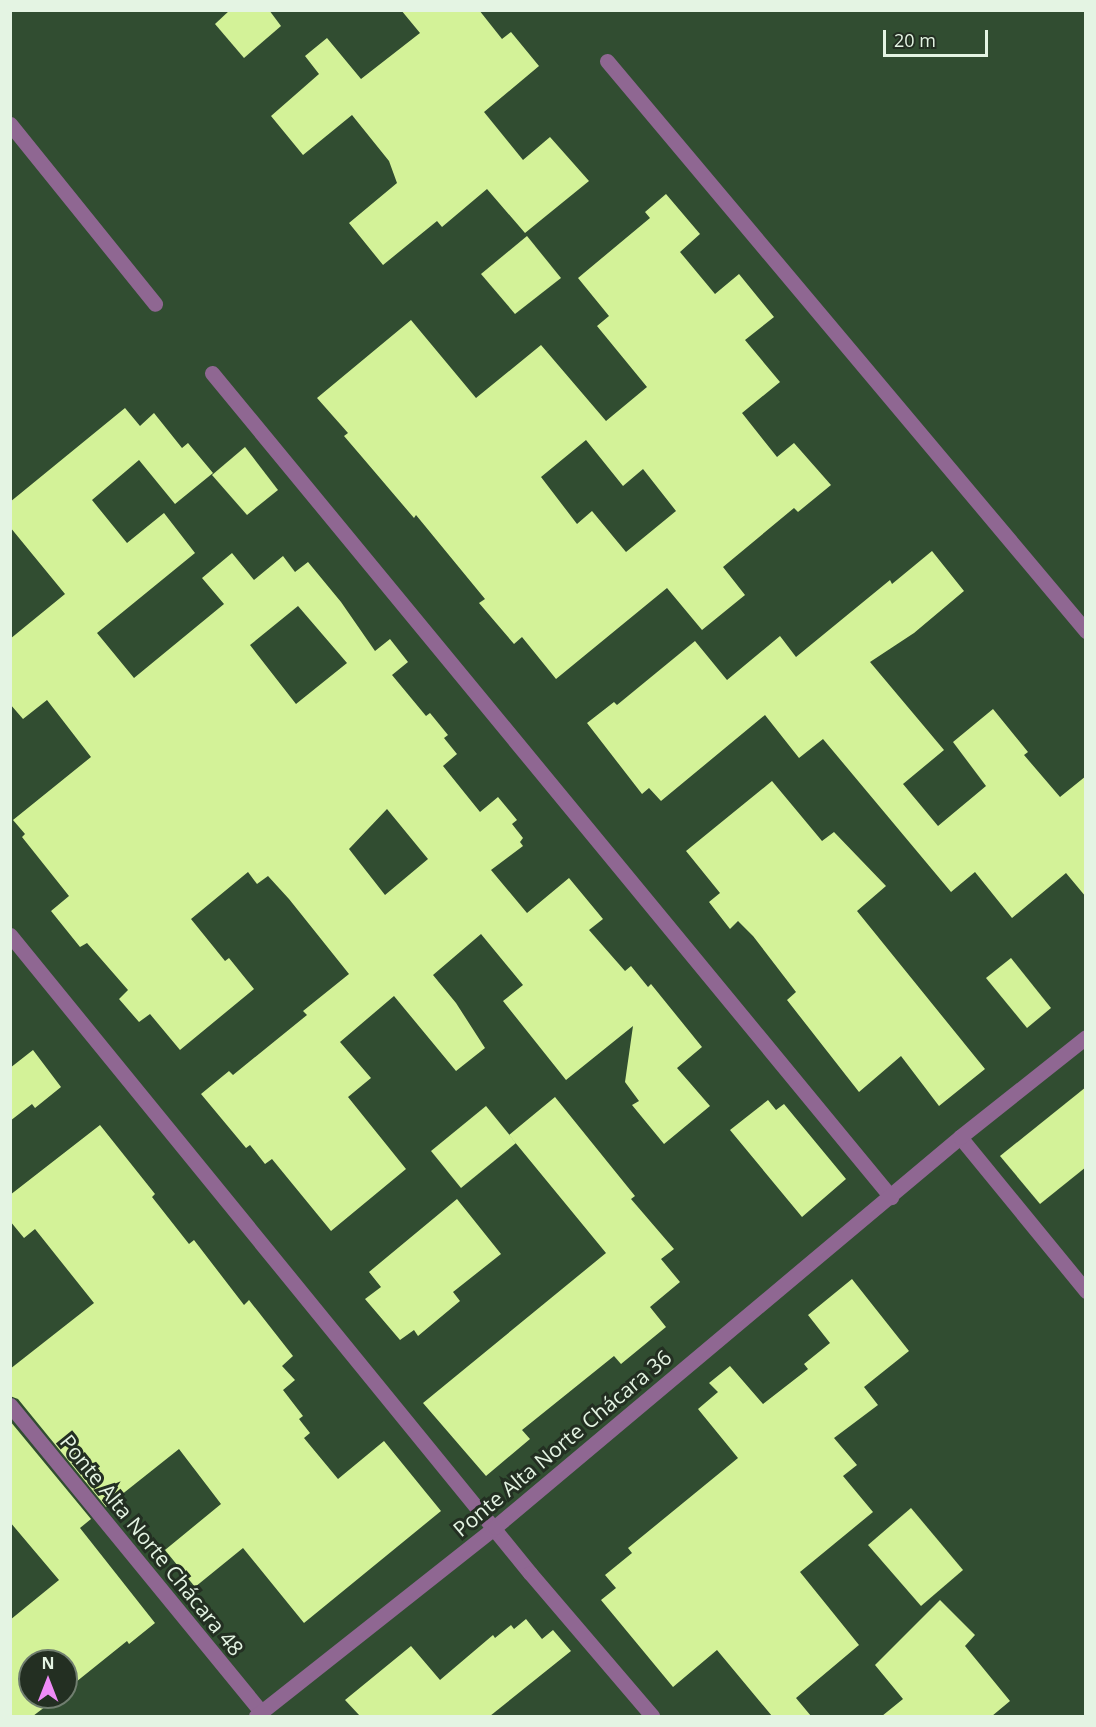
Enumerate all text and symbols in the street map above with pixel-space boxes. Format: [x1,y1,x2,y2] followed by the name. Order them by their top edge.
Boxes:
[886,18,991,56] scale bar
[894,28,936,52] text: 20 m
[448,1344,676,1542] street label: Ponte Alta Norte Chácara 36
[55,1429,249,1661] street label: Ponte Alta Norte Chácara 48
[18,1649,78,1709] north arrow
[41,1652,55,1674] text: N

